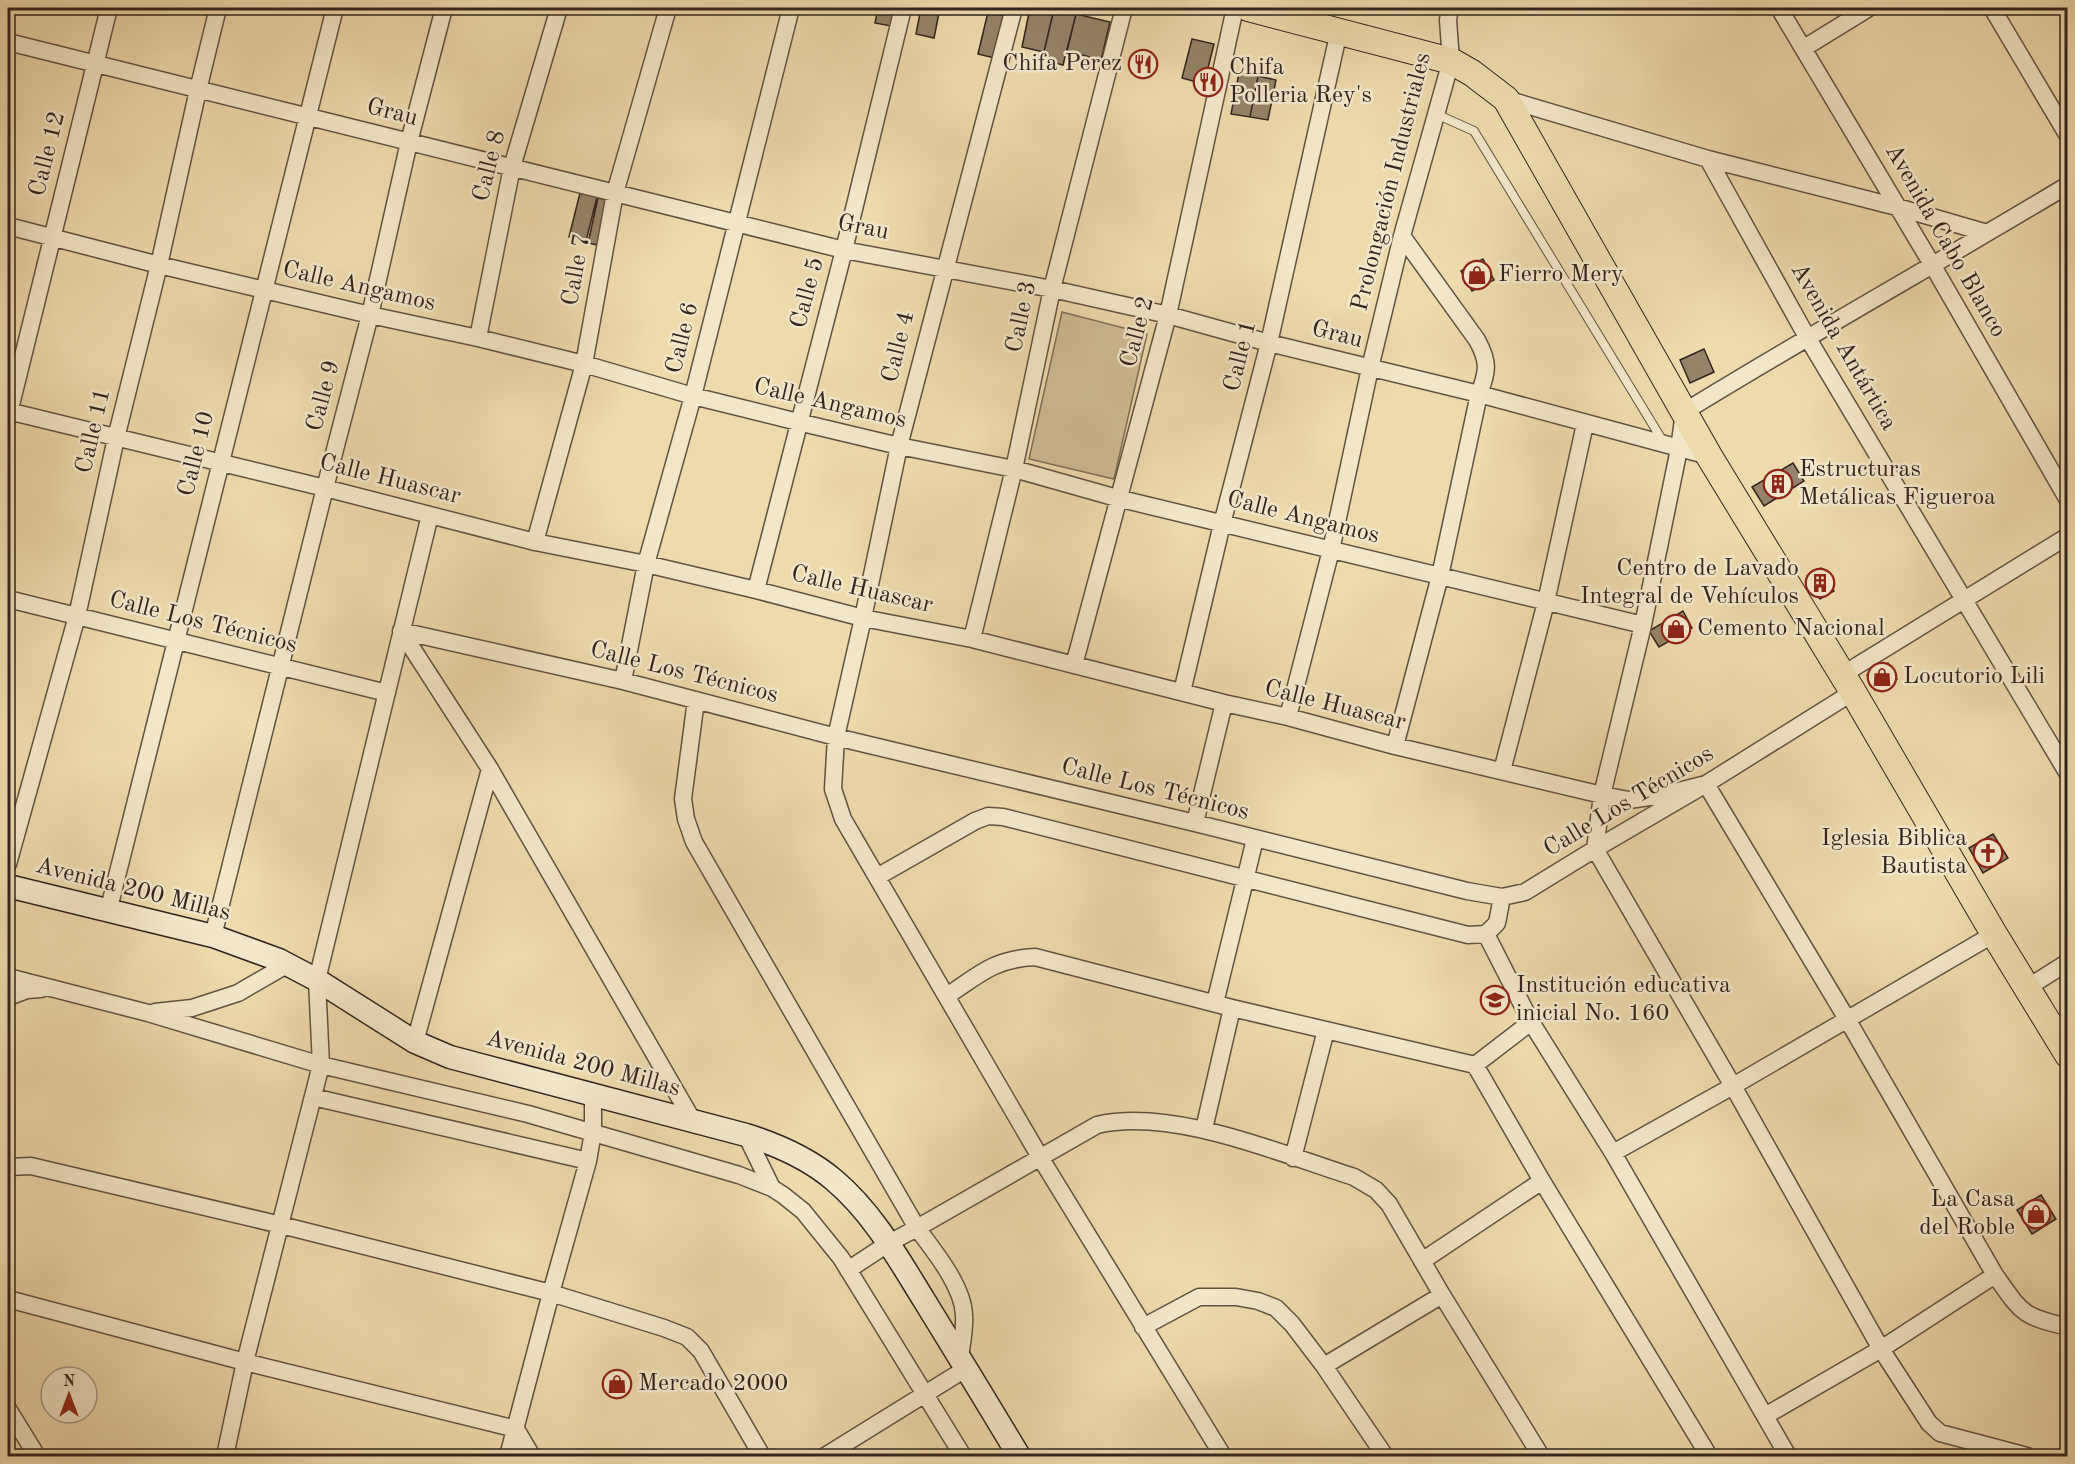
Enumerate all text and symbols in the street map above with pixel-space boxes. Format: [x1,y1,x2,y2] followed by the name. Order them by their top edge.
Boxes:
[1127,48,1159,80] restaurant icon: Chifa Perez
[1348,50,1436,314] street label: Prolongación Industriales
[1002,52,1122,76] place label: Chifa Perez
[1229,56,1372,108] place label: Chifa Polleria Rey's
[1192,66,1224,98] restaurant icon: Chifa Polleria Rey's
[364,95,420,131] street label: Grau
[26,109,70,199] street label: Calle 12
[470,128,510,204] street label: Calle 8
[1880,140,2010,342] street label: Avenida Cabo Blanco
[835,211,891,245] street label: Grau
[559,232,595,308] street label: Calle 7
[787,255,829,331] street label: Calle 5
[280,258,438,316] street label: Calle Angamos
[1461,259,1493,291] shop icon: Fierro Mery
[1785,259,1901,435] street label: Avenida Antártica
[1498,263,1624,287] place label: Fierro Mery
[1003,279,1041,355] street label: Calle 3
[1117,294,1159,370] street label: Calle 2
[663,300,703,376] street label: Calle 6
[879,309,919,385] street label: Calle 4
[1309,317,1365,353] street label: Grau
[1221,318,1261,394] street label: Calle 1
[303,358,345,434] street label: Calle 9
[751,375,909,433] street label: Calle Angamos
[73,386,115,476] street label: Calle 11
[175,409,219,499] street label: Calle 10
[317,451,463,509] street label: Calle Huascar
[1799,458,1996,510] place label: Estructuras Metálicas Figueroa
[1762,468,1794,500] building icon: Estructuras Metálicas Figueroa
[1224,487,1382,549] street label: Calle Angamos
[1580,557,1799,609] place label: Centro de Lavado Integral de Vehículos
[789,562,935,618] street label: Calle Huascar
[1804,567,1836,599] building icon: Centro de Lavado Integral de Vehículos
[106,588,300,658] street label: Calle Los Técnicos
[1660,613,1692,645] shop icon: Cemento Nacional
[1697,617,1885,641] place label: Cemento Nacional
[587,638,781,708] street label: Calle Los Técnicos
[1866,661,1898,693] shop icon: Locutorio Lili
[1903,665,2045,689] place label: Locutorio Lili
[1262,677,1408,735] street label: Calle Huascar
[1540,742,1718,862] street label: Calle Los Técnicos
[1058,755,1252,825] street label: Calle Los Técnicos
[1821,827,1967,879] place label: Iglesia Biblica Bautista
[1972,837,2004,869] church icon: Iglesia Biblica Bautista
[33,854,233,926] street label: Avenida 200 Millas
[1516,974,1731,1026] place label: Institución educativa inicial No. 160
[1479,984,1511,1016] school or university icon: Institución educativa inicial No. 160
[483,1026,683,1102] street label: Avenida 200 Millas
[1919,1188,2015,1240] place label: La Casa del Roble
[2020,1198,2052,1230] shop icon: La Casa del Roble
[39,1365,99,1425] north arrow
[601,1368,633,1400] shop icon: Mercado 2000
[638,1372,788,1396] place label: Mercado 2000
[63,1374,76,1390] text: N

